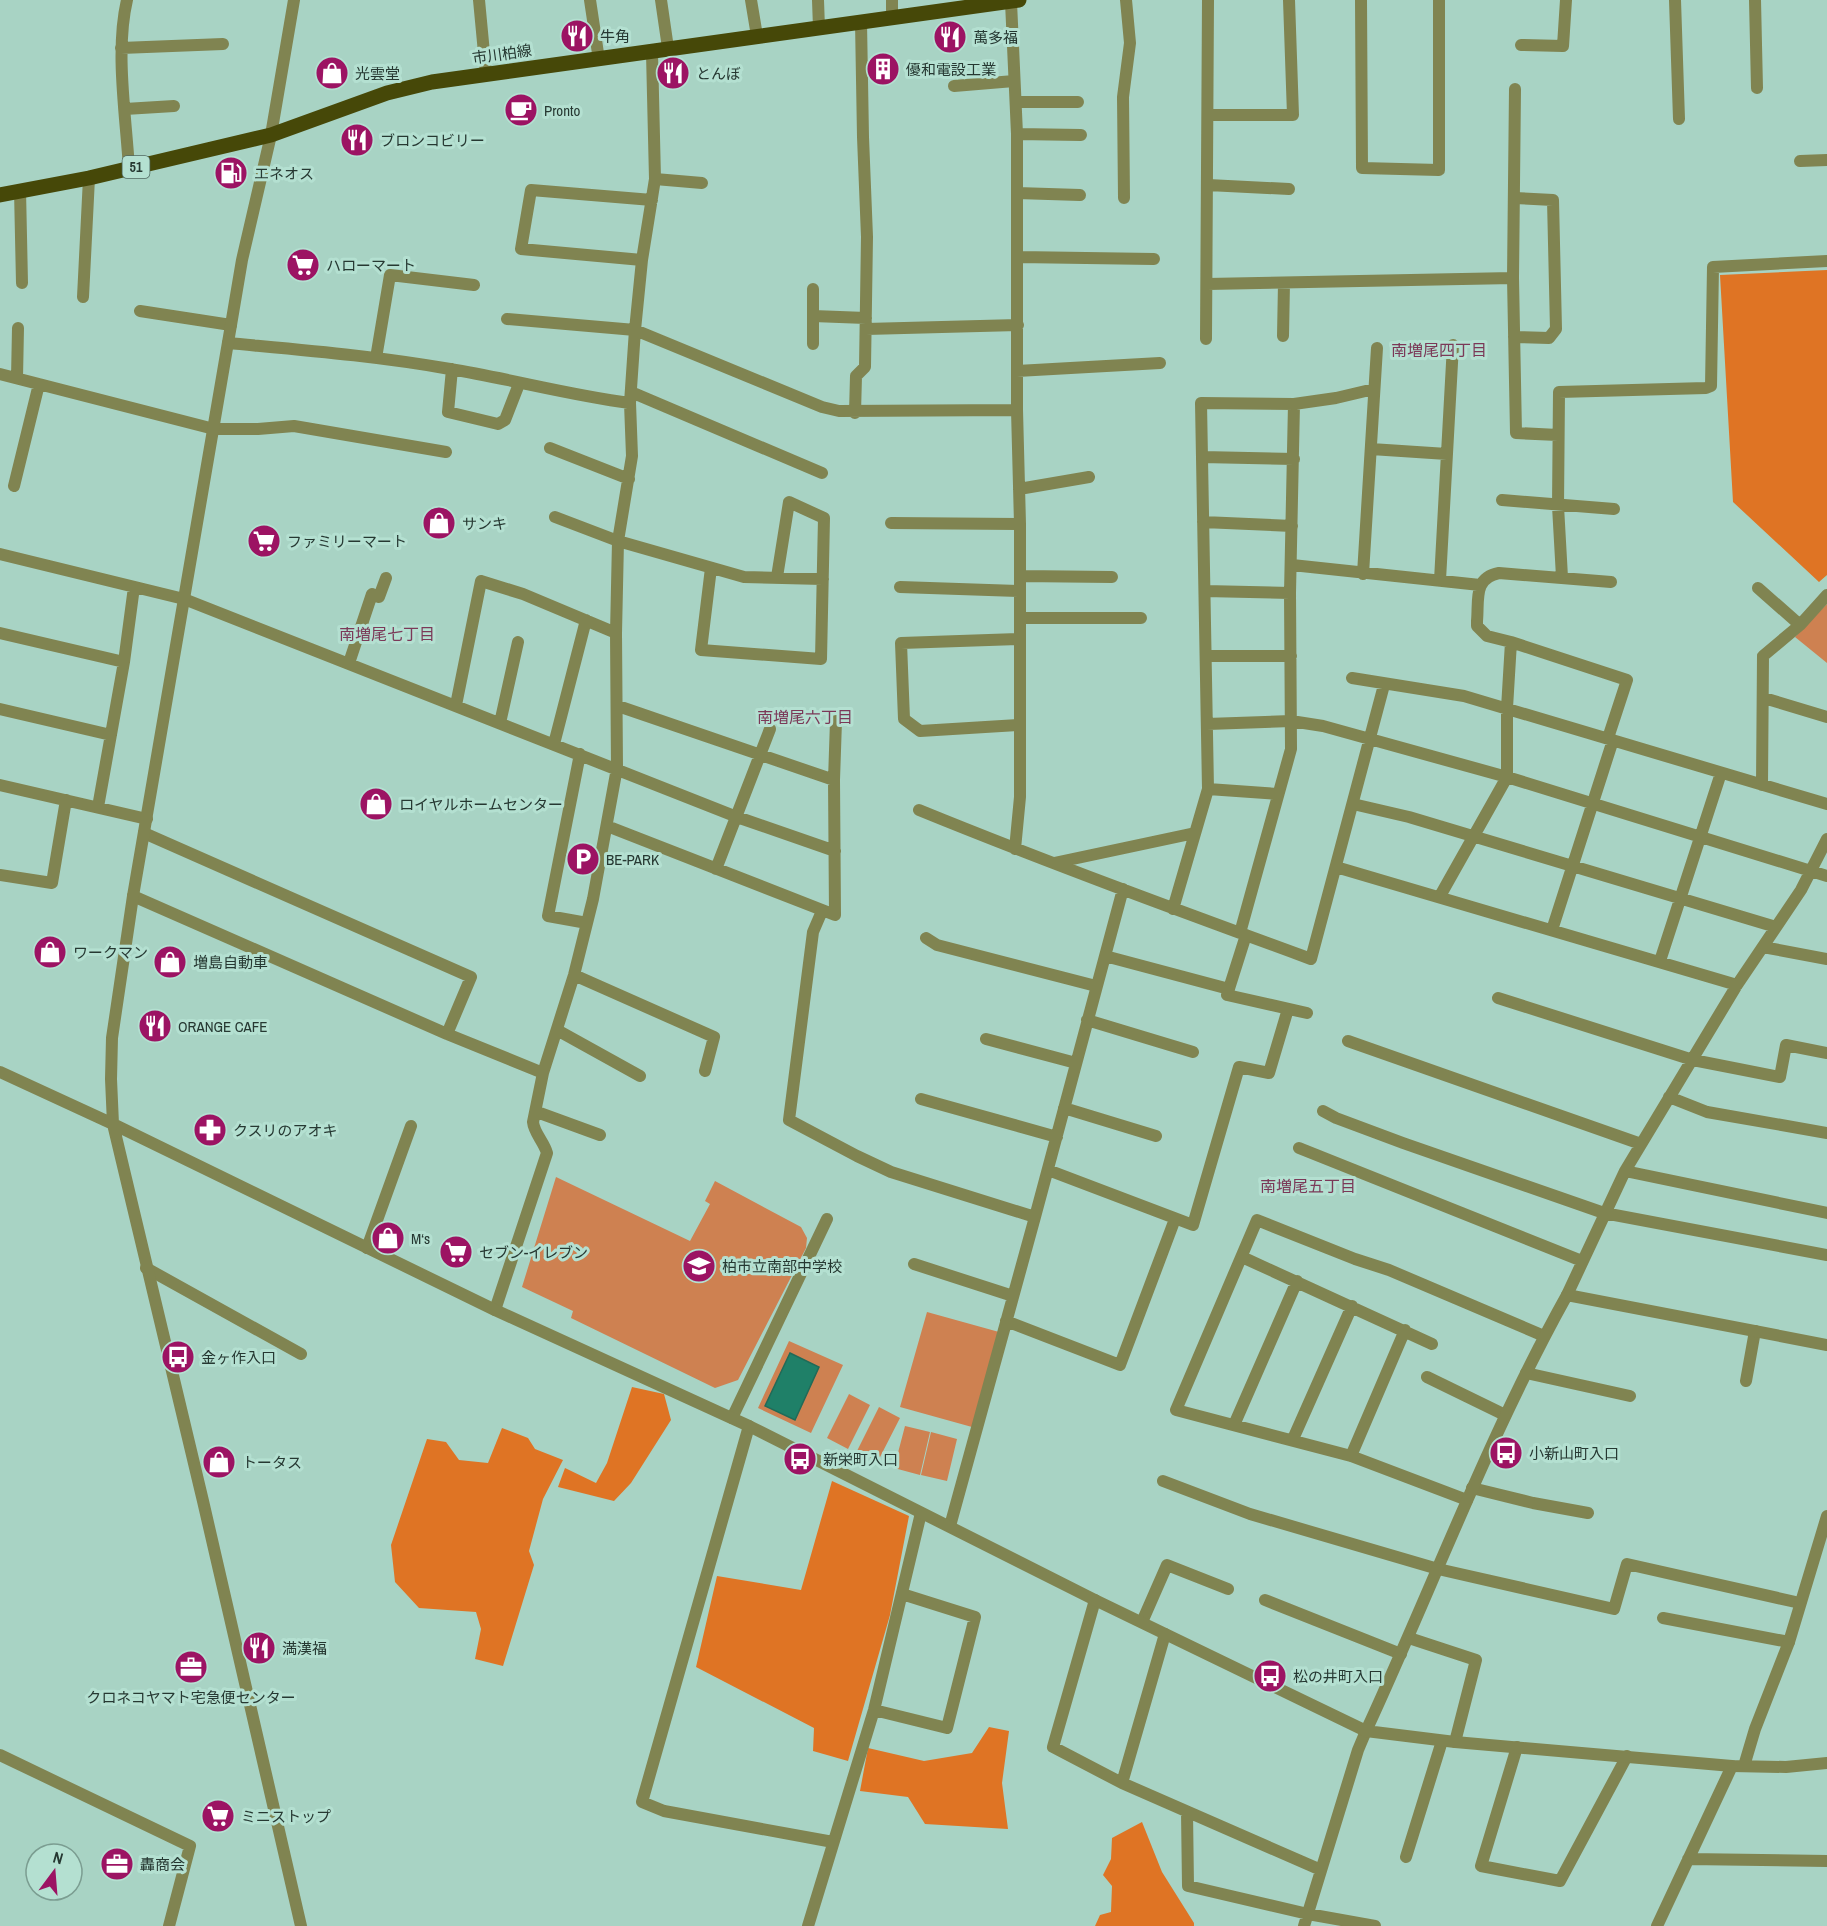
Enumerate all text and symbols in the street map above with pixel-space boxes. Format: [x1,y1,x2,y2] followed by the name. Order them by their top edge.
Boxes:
[559,18,595,54] restaurant icon: 牛角
[932,19,968,55] restaurant icon: 萬多福
[600,26,630,47] place label: 牛角
[973,27,1018,48] place label: 萬多福
[471,39,533,69] street label: 市川柏線
[865,51,901,87] building icon: 優和電設工業
[314,55,350,91] shop icon: 光雲堂
[655,55,691,91] restaurant icon: とんぼ
[906,59,996,80] place label: 優和電設工業
[355,63,400,84] place label: 光雲堂
[696,63,741,84] place label: とんぼ
[503,92,539,128] cafe icon: Pronto
[544,100,580,121] place label: Pronto
[339,122,375,158] restaurant icon: ブロンコビリー
[380,130,485,151] place label: ブロンコビリー
[213,155,249,191] fuel station icon: エネオス
[122,156,150,178] road number: 51
[254,163,314,184] place label: エネオス
[285,247,321,283] supermarket icon: ハローマート
[326,255,416,276] place label: ハローマート
[1391,339,1487,361] district label: 南増尾四丁目
[421,505,457,541] shop icon: サンキ
[462,513,507,534] place label: サンキ
[246,523,282,559] supermarket icon: ファミリーマート
[287,531,407,552] place label: ファミリーマート
[339,623,435,645] district label: 南増尾七丁目
[757,706,853,728] district label: 南増尾六丁目
[358,786,394,822] shop icon: ロイヤルホームセンター
[399,794,563,815] place label: ロイヤルホームセンター
[565,841,601,877] parking icon: BE-PARK
[606,849,660,870] place label: BE-PARK
[32,934,68,970] shop icon: ワークマン
[73,942,148,963] place label: ワークマン
[152,944,188,980] shop icon: 増島自動車
[193,952,268,973] place label: 増島自動車
[137,1008,173,1044] restaurant icon: ORANGE CAFE
[178,1016,268,1037] place label: ORANGE CAFE
[192,1112,228,1148] pharmacy icon: クスリのアオキ
[233,1120,338,1141] place label: クスリのアオキ
[1260,1175,1356,1197] district label: 南増尾五丁目
[370,1220,406,1256] shop icon: M‘s
[411,1228,430,1249] place label: M‘s
[438,1234,474,1270] supermarket icon: セブン-イレブン
[479,1242,588,1263] place label: セブン-イレブン
[681,1248,717,1284] school or university icon: 柏市立南部中学校
[722,1256,842,1277] place label: 柏市立南部中学校
[160,1339,196,1375] bus stop icon: 金ヶ作入口
[201,1347,276,1368] place label: 金ヶ作入口
[1488,1435,1524,1471] bus stop icon: 小新山町入口
[782,1441,818,1477] bus stop icon: 新栄町入口
[1529,1443,1619,1464] place label: 小新山町入口
[201,1444,237,1480] shop icon: トータス
[823,1449,898,1470] place label: 新栄町入口
[242,1452,302,1473] place label: トータス
[241,1630,277,1666] restaurant icon: 満漢福
[282,1638,327,1659] place label: 満漢福
[173,1649,209,1685] office icon: クロネコヤマト宅急便センター
[1252,1658,1288,1694] bus stop icon: 松の井町入口
[1293,1666,1383,1687] place label: 松の井町入口
[86,1687,296,1708] place label: クロネコヤマト宅急便センター
[200,1798,236,1834] supermarket icon: ミニストップ
[241,1806,331,1827] place label: ミニストップ
[24,1842,84,1902] north arrow
[51,1846,66,1869] text: N
[99,1846,135,1882] office icon: 轟商会
[140,1854,185,1875] place label: 轟商会

